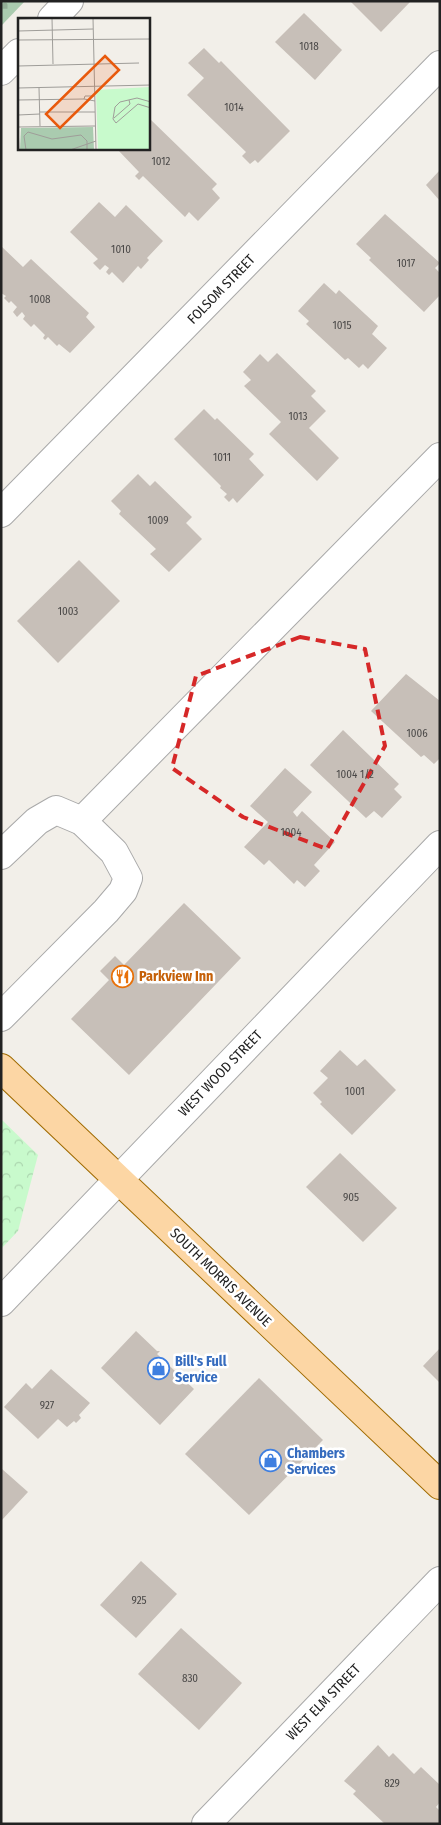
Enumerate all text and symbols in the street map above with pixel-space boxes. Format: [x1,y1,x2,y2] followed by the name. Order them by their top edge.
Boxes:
[18,18,150,150] inset map
[299,40,319,53] house number: 1018
[224,101,244,114] house number: 1014
[152,155,171,168] house number: 1012
[111,243,131,256] house number: 1010
[184,251,259,328] street label: FOLSOM STREET
[397,257,416,270] house number: 1017
[29,293,51,306] house number: 1008
[332,319,352,332] house number: 1015
[289,410,308,423] house number: 1013
[213,451,231,464] house number: 1011
[147,514,169,527] house number: 1009
[58,605,78,618] house number: 1003
[406,727,428,740] house number: 1006
[336,768,374,781] house number: 1004 1/2
[280,826,302,839] house number: 1004
[111,964,135,988] restaurant icon: Parkview Inn
[139,968,213,985] place label: Parkview Inn
[175,1026,266,1120] street label: WEST WOOD STREET
[345,1085,365,1098] house number: 1001
[343,1191,359,1204] house number: 905
[166,1225,275,1330] street label: SOUTH MORRIS AVENUE
[175,1353,227,1386] place label: Bill's Full Service
[147,1357,171,1381] shop icon: Bill's Full Service
[40,1399,55,1412] house number: 927
[287,1445,345,1478] place label: Chambers Services
[259,1449,283,1473] shop icon: Chambers Services
[131,1594,147,1607] house number: 925
[283,1660,364,1744] street label: WEST ELM STREET
[182,1672,198,1685] house number: 830
[384,1777,400,1790] house number: 829

